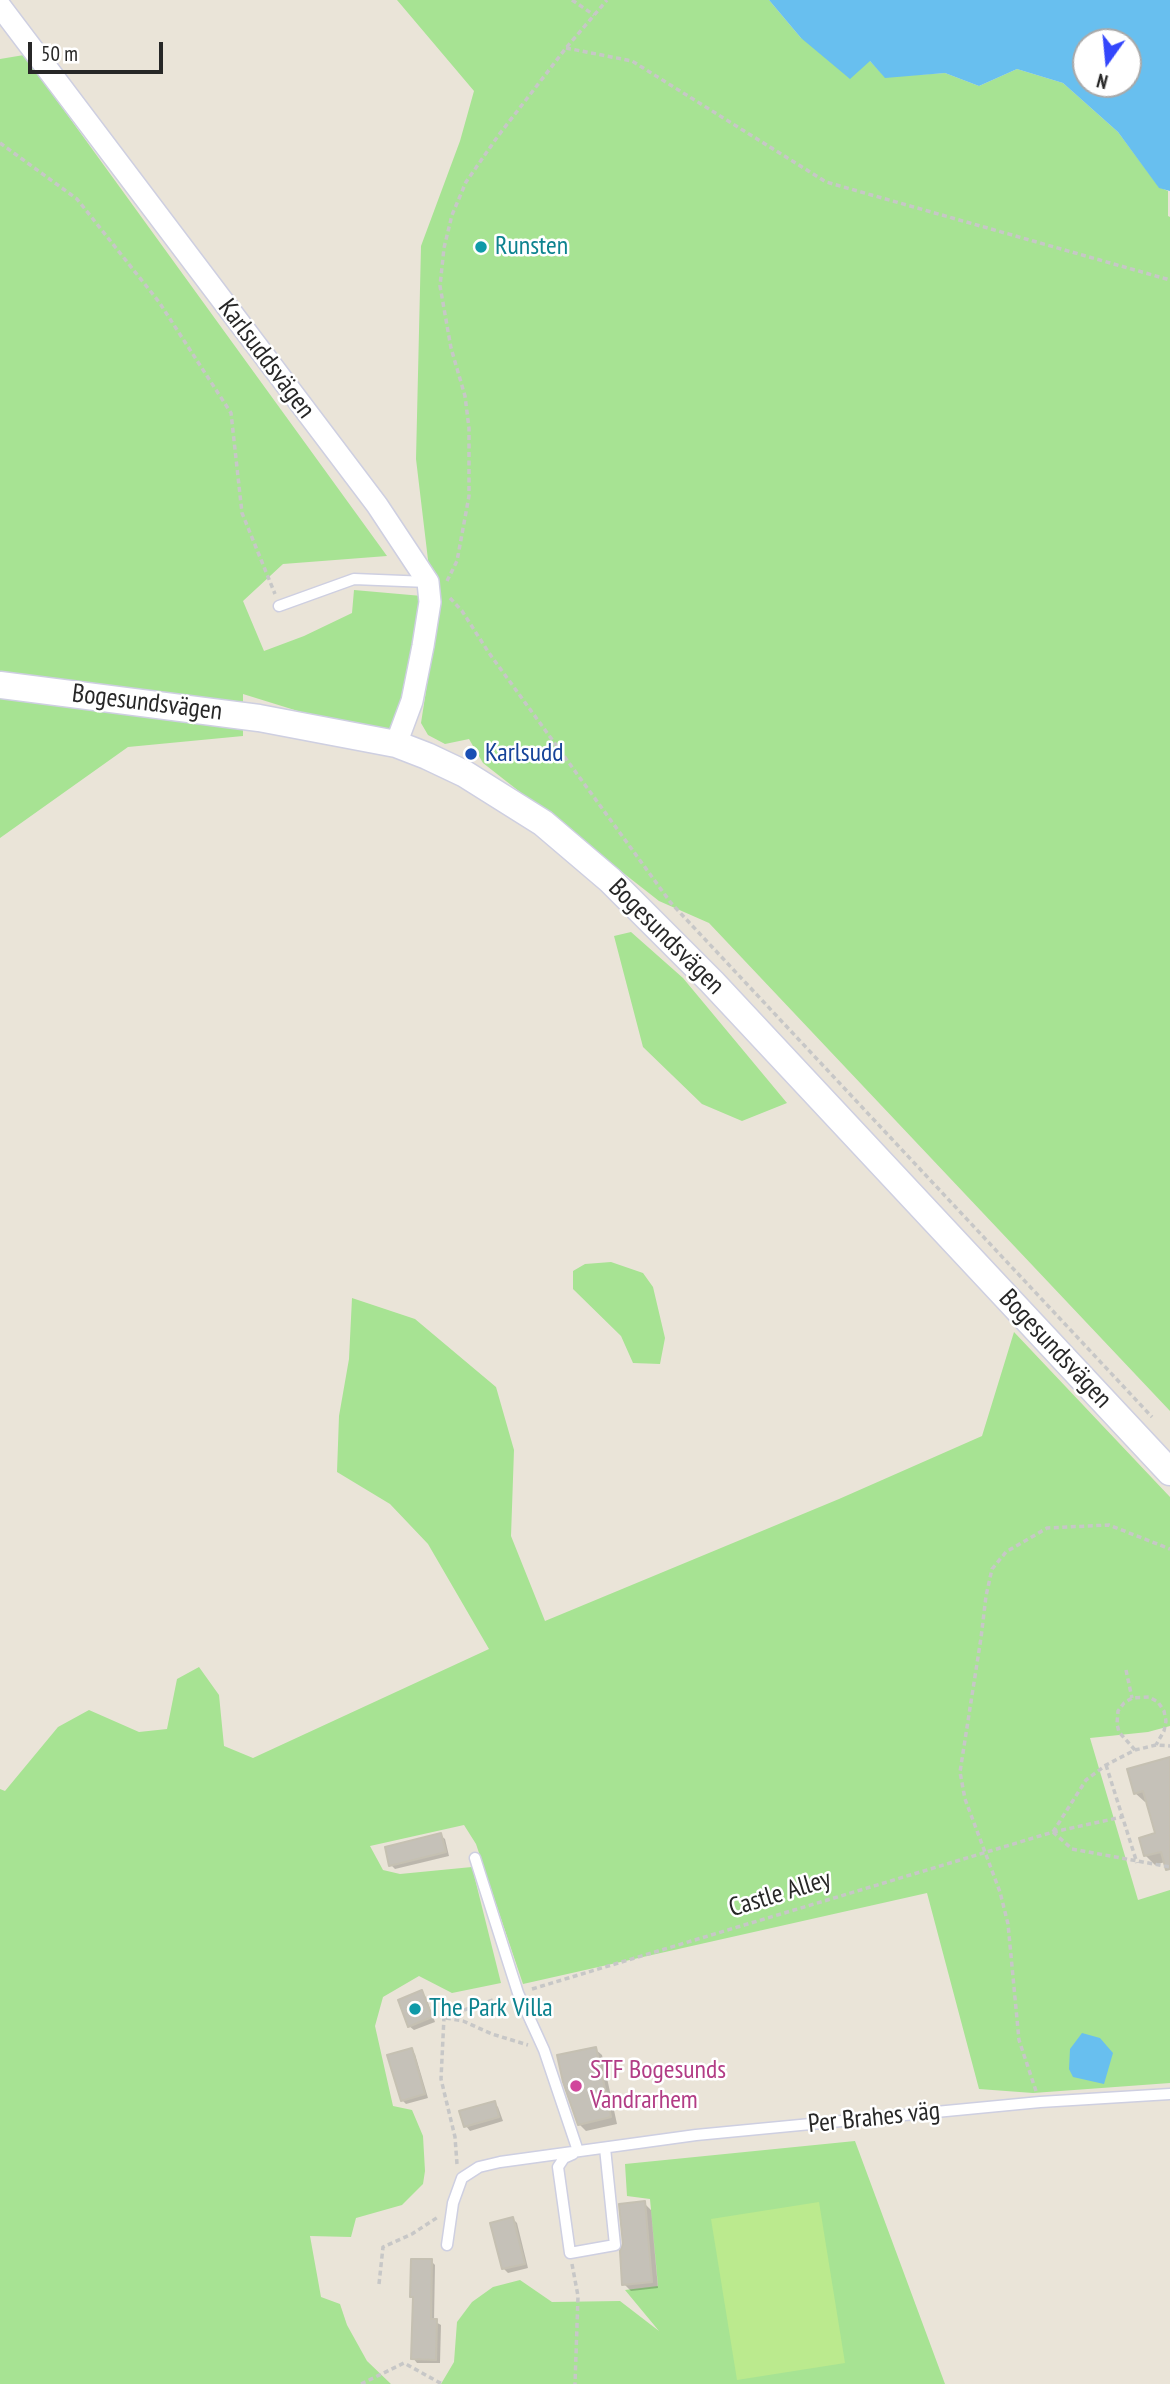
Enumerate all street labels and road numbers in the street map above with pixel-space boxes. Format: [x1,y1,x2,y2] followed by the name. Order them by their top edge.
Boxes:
[211,293,321,425] street label: Karlsuddsvägen
[70,678,224,728] street label: Bogesundsvägen
[602,873,730,1001] street label: Bogesundsvägen
[992,1283,1118,1415] street label: Bogesundsvägen
[725,1864,835,1924] street label: Castle Alley
[807,2096,941,2140] street label: Per Brahes väg

